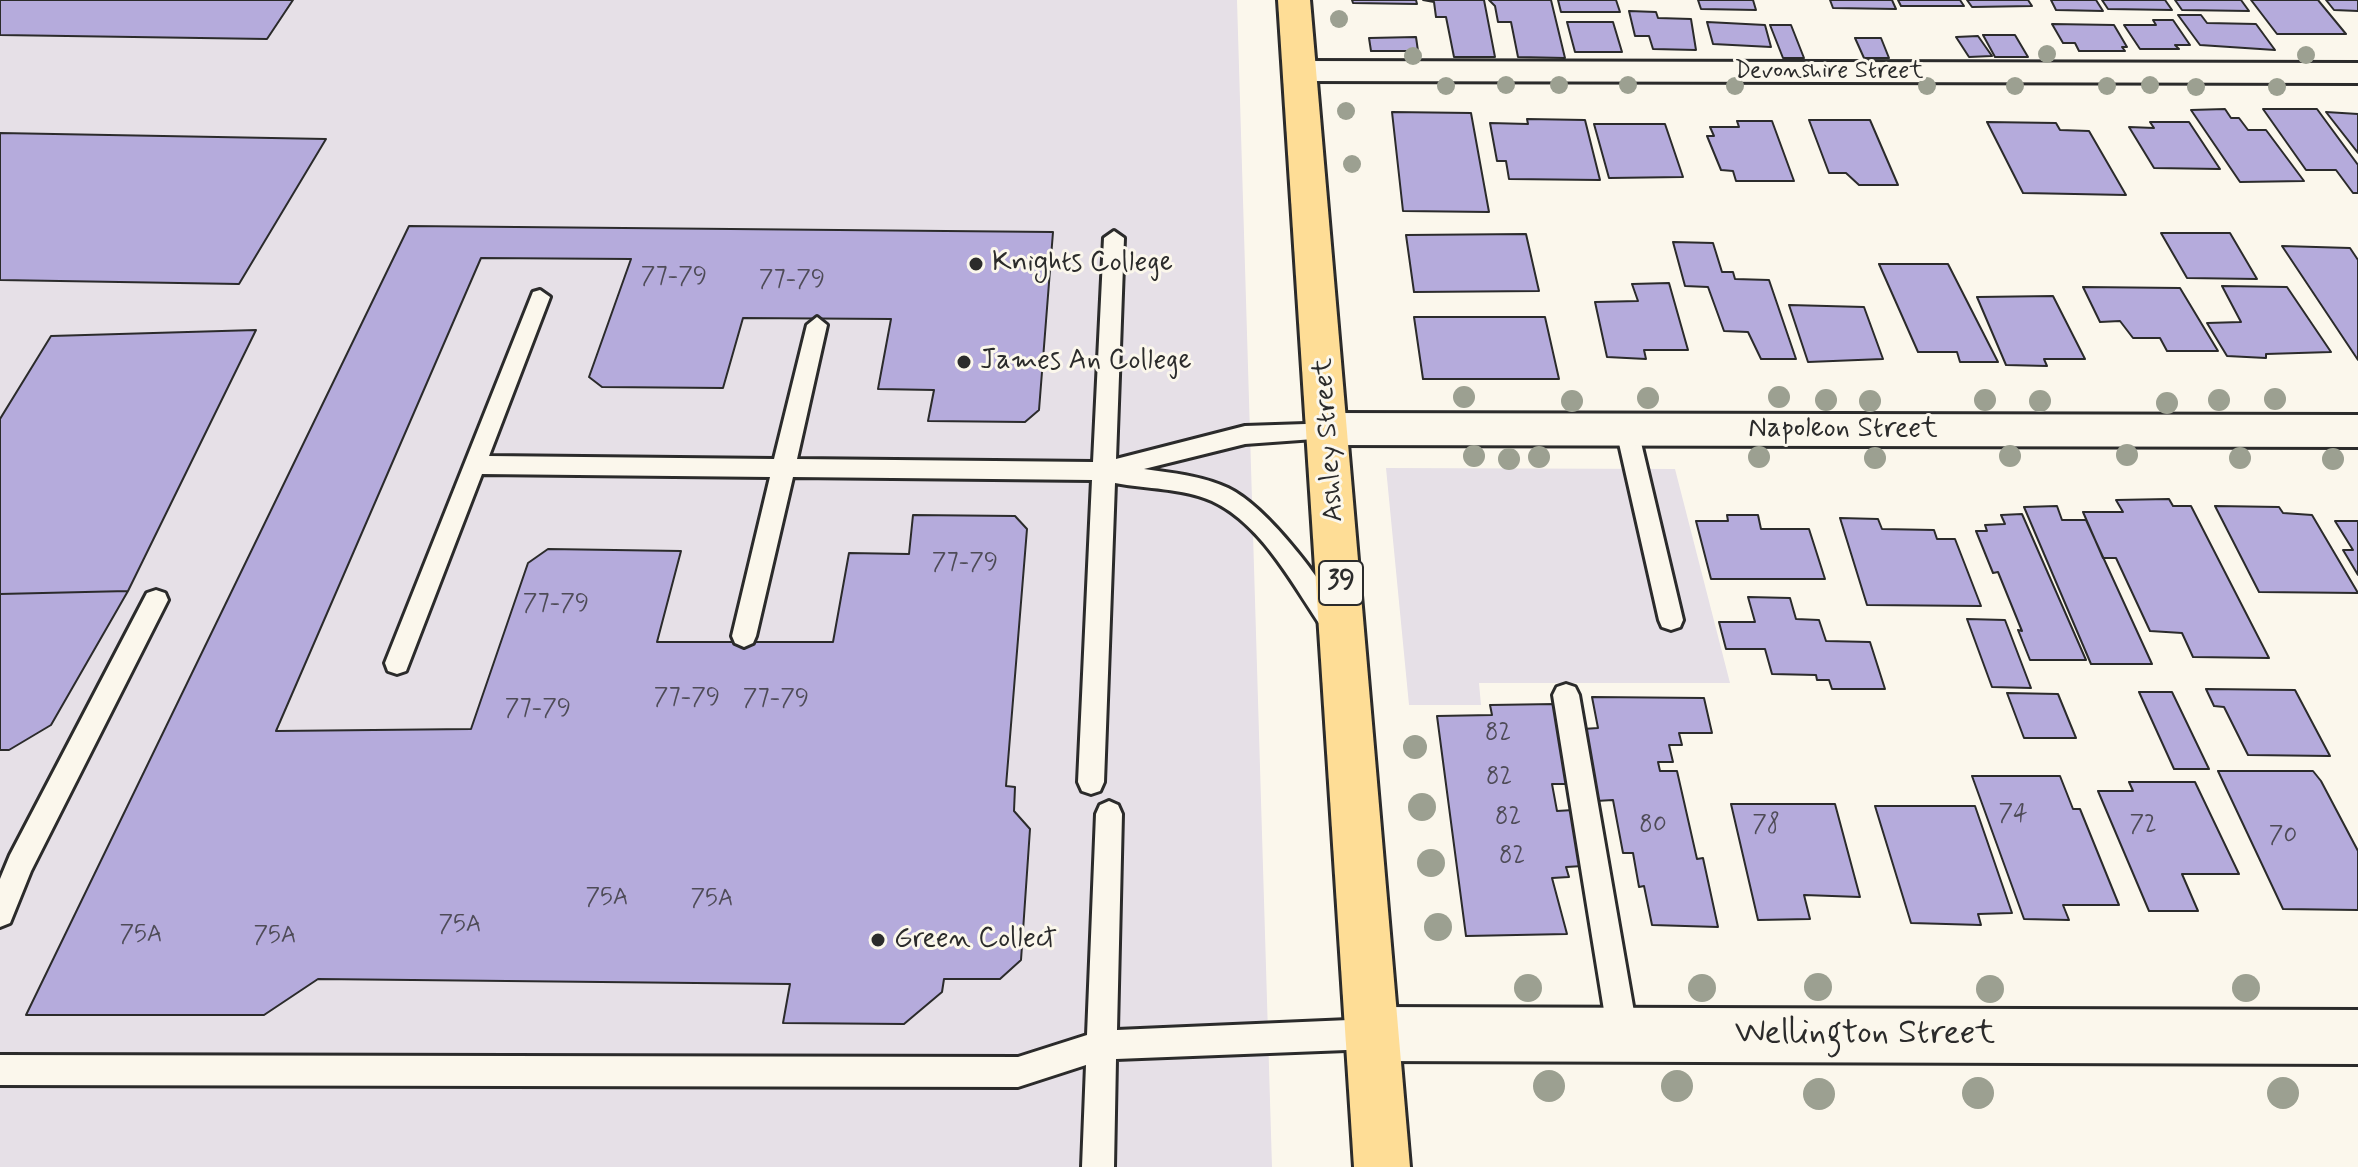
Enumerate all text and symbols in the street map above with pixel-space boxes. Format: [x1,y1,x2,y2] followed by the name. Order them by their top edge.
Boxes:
[1734,58,1924,86] street label: Devonshire Street
[992,247,1173,281] place label: Knights College
[967,255,985,273] marker: Knights College
[641,264,707,292] house number: 77-79
[759,267,825,295] house number: 77-79
[980,345,1192,379] place label: James An College
[955,353,973,371] marker: James An College
[1308,357,1352,523] street label: Ashley Street
[1748,413,1938,447] street label: Napoleon Street
[932,550,998,578] house number: 77-79
[1319,561,1363,605] road number: 39
[523,591,589,619] house number: 77-79
[654,685,720,713] house number: 77-79
[743,686,809,714] house number: 77-79
[505,696,571,724] house number: 77-79
[1485,720,1511,748] house number: 82
[1486,764,1512,792] house number: 82
[1998,801,2028,829] house number: 74
[1495,804,1521,832] house number: 82
[1639,812,1667,840] house number: 80
[1752,812,1780,840] house number: 78
[2129,812,2157,840] house number: 72
[2269,823,2297,851] house number: 70
[1499,843,1525,871] house number: 82
[585,885,629,913] house number: 75A
[690,886,734,914] house number: 75A
[438,912,482,940] house number: 75A
[119,922,163,950] house number: 75A
[253,923,297,951] house number: 75A
[894,923,1057,957] place label: Green Collect
[869,931,887,949] marker: Green Collect
[1735,1015,1995,1055] street label: Wellington Street

